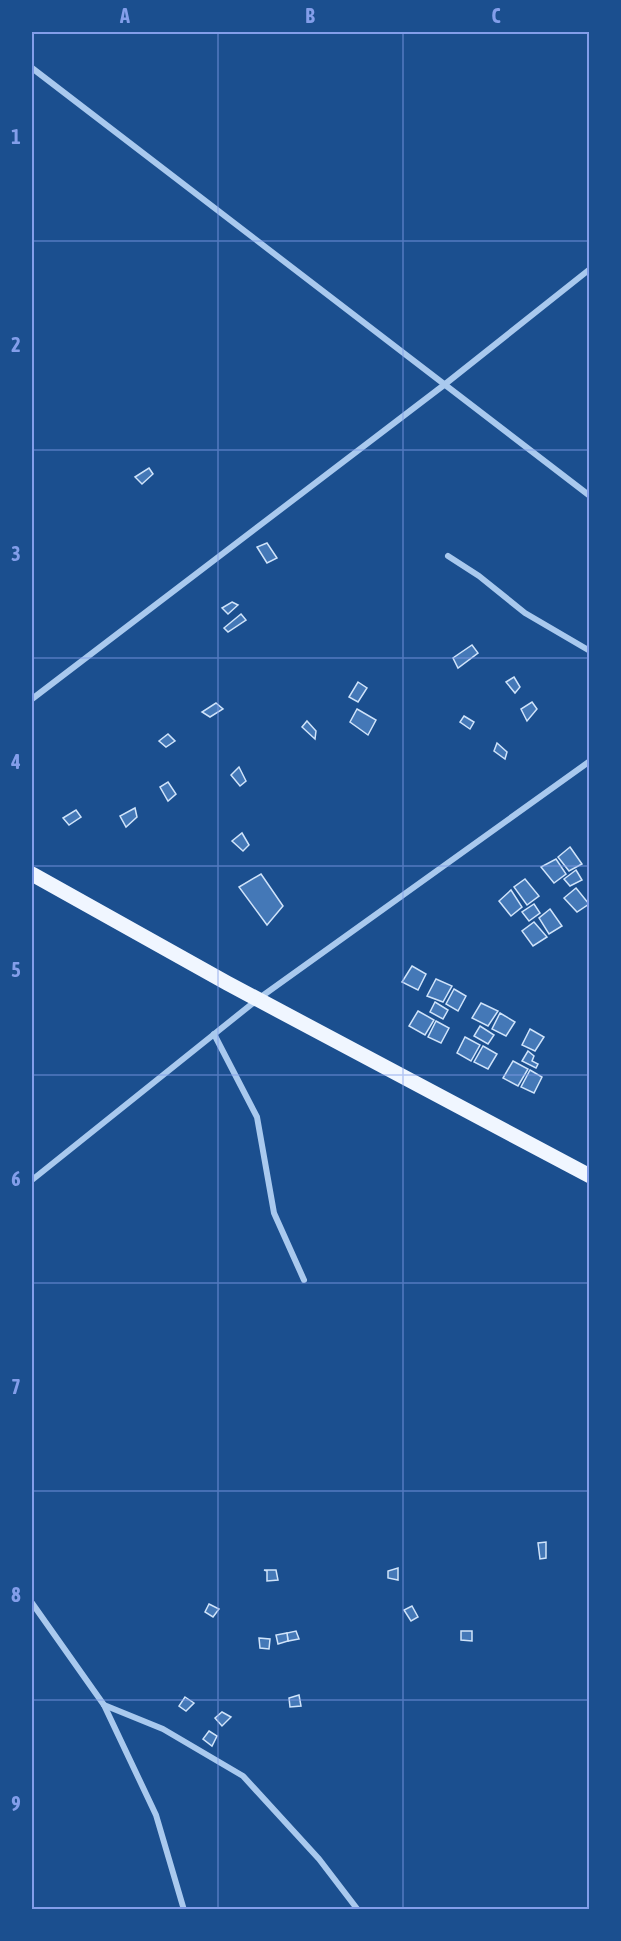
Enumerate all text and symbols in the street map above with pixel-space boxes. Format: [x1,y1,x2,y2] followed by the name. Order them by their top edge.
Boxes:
[119,4,130,27] text: A
[305,4,315,27] text: B
[492,4,501,27] text: C
[11,125,21,148] text: 1
[11,333,21,356] text: 2
[11,542,21,565] text: 3
[10,750,21,773] text: 4
[11,958,21,981] text: 5
[11,1167,21,1190] text: 6
[11,1375,21,1398] text: 7
[11,1583,21,1606] text: 8
[11,1792,21,1815] text: 9

